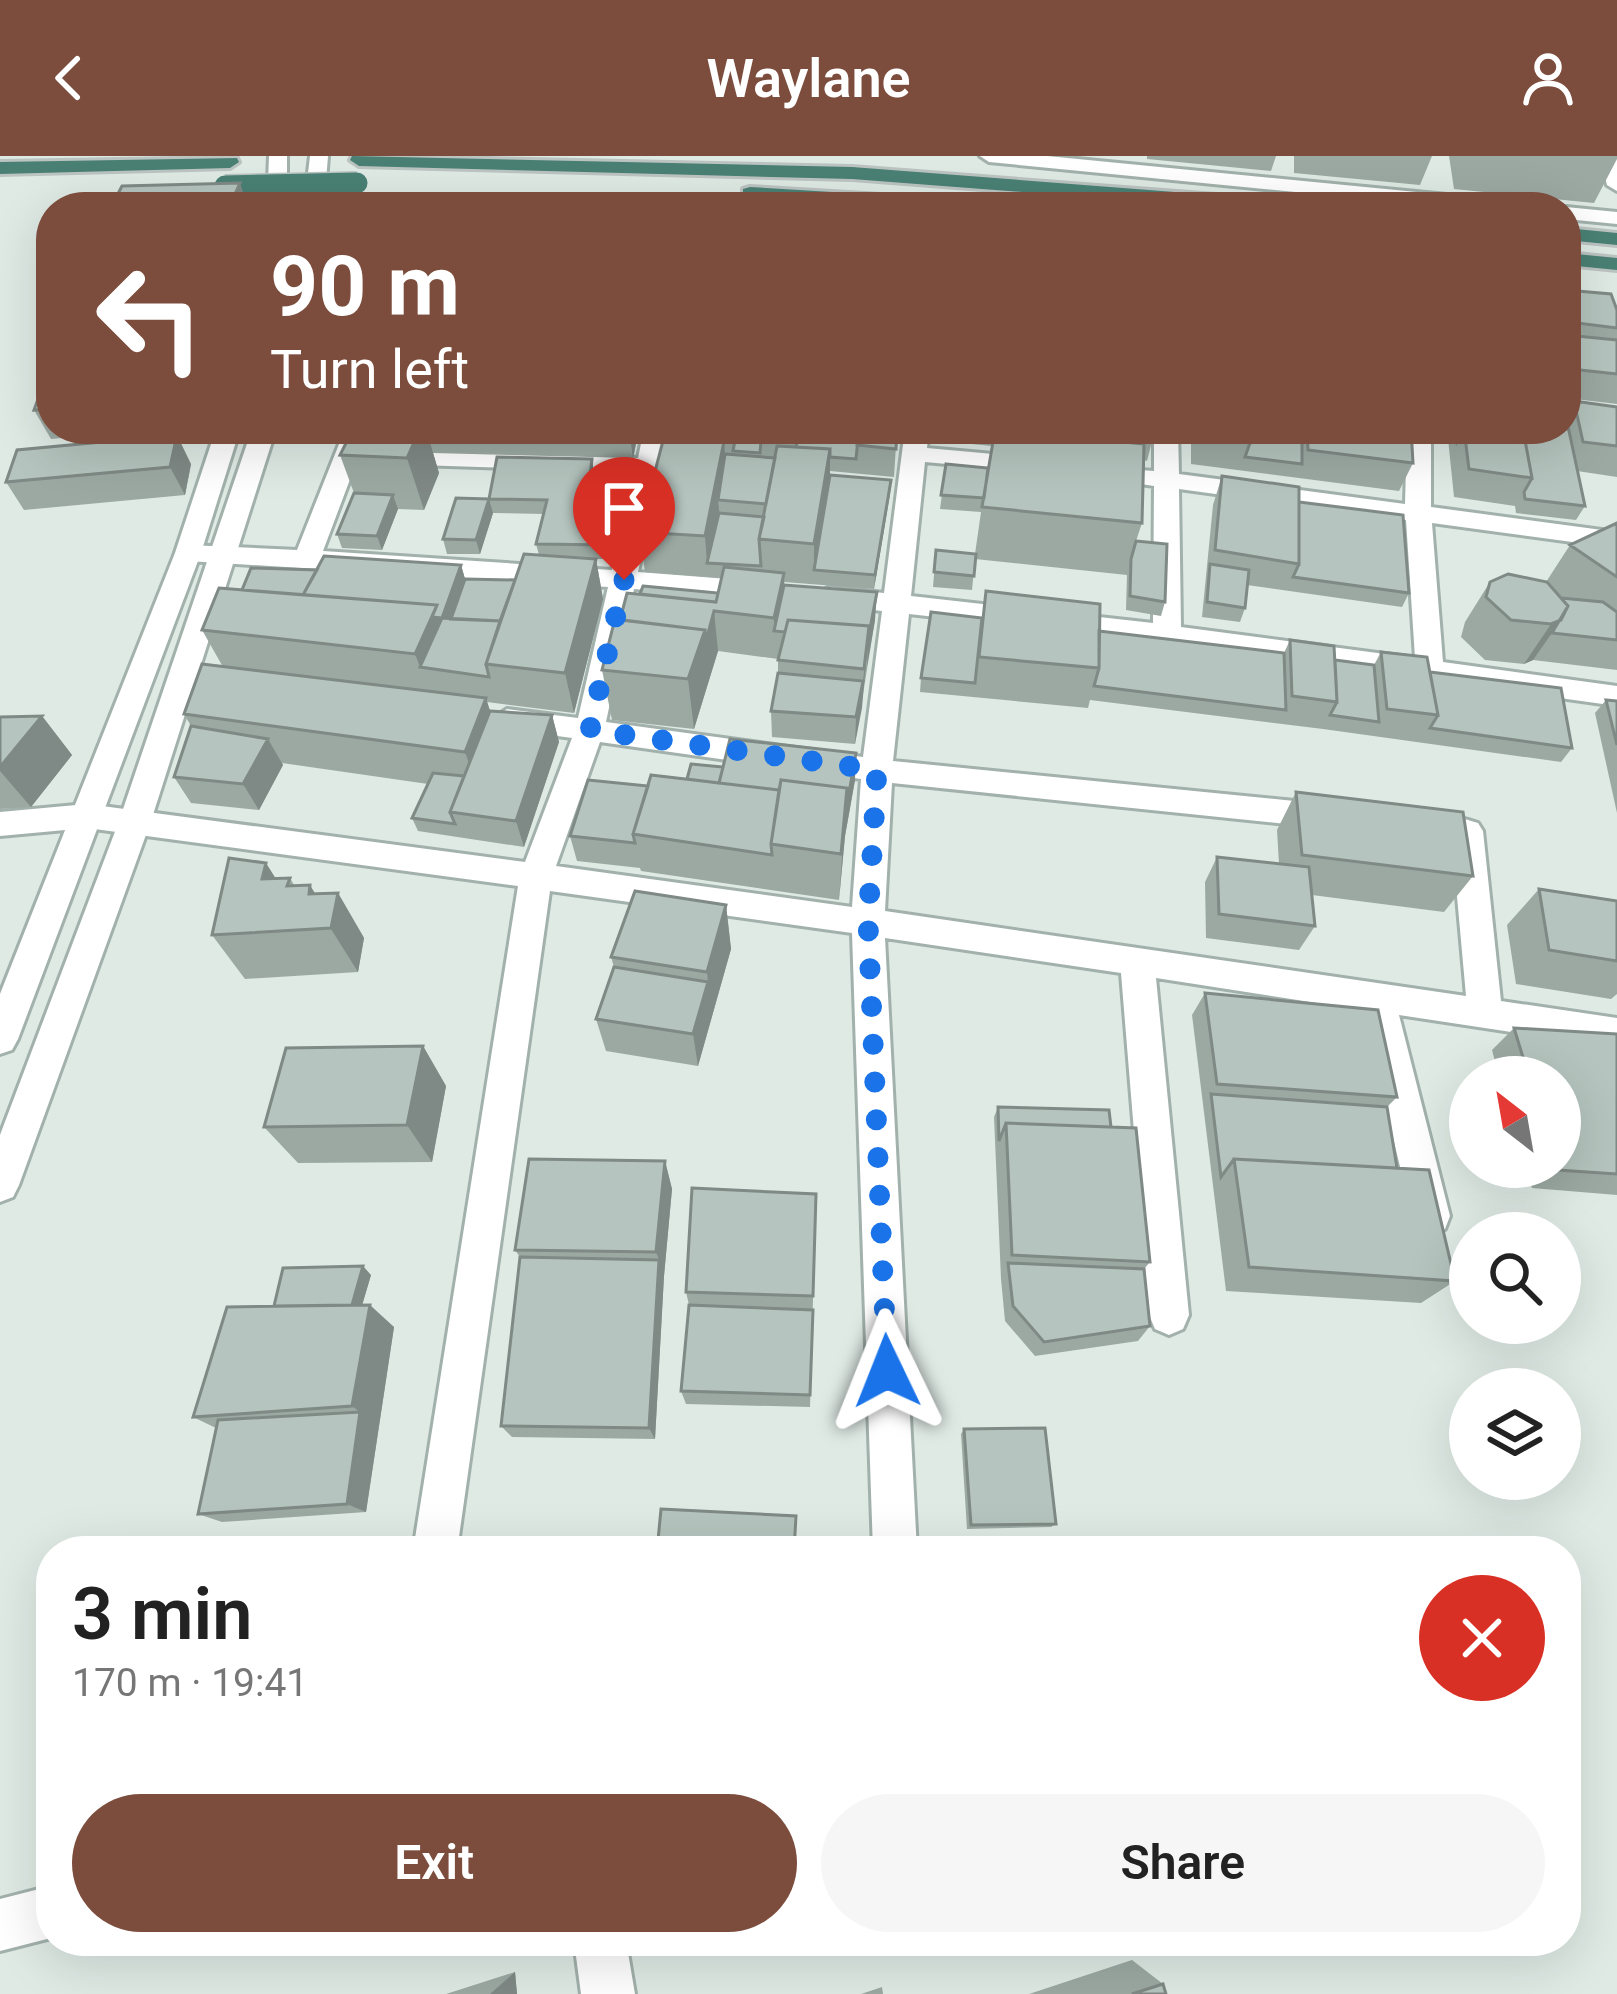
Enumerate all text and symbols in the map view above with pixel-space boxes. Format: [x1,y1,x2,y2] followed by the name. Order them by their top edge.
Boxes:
[36,45,102,111] icon: back
[1515,45,1581,111] icon: person
[706,47,911,110] text: Waylane
[270,237,460,336] text: 90 m
[72,240,228,396] icon: left
[270,338,469,401] text: Turn left
[573,457,675,580] pin
[591,475,657,541] icon: arrive
[1449,1056,1581,1188] north arrow
[1449,1056,1581,1500] map controls
[1449,1212,1581,1344] button: search
[824,1308,950,1434] position arrow
[1449,1368,1581,1500] button: layers
[72,1572,253,1657] text: 3 min
[1419,1575,1545,1701] button: close
[72,1660,308,1706] text: 170 m · 19:41
[72,1794,797,1932] button: Exit
[821,1794,1545,1932] button: Share

